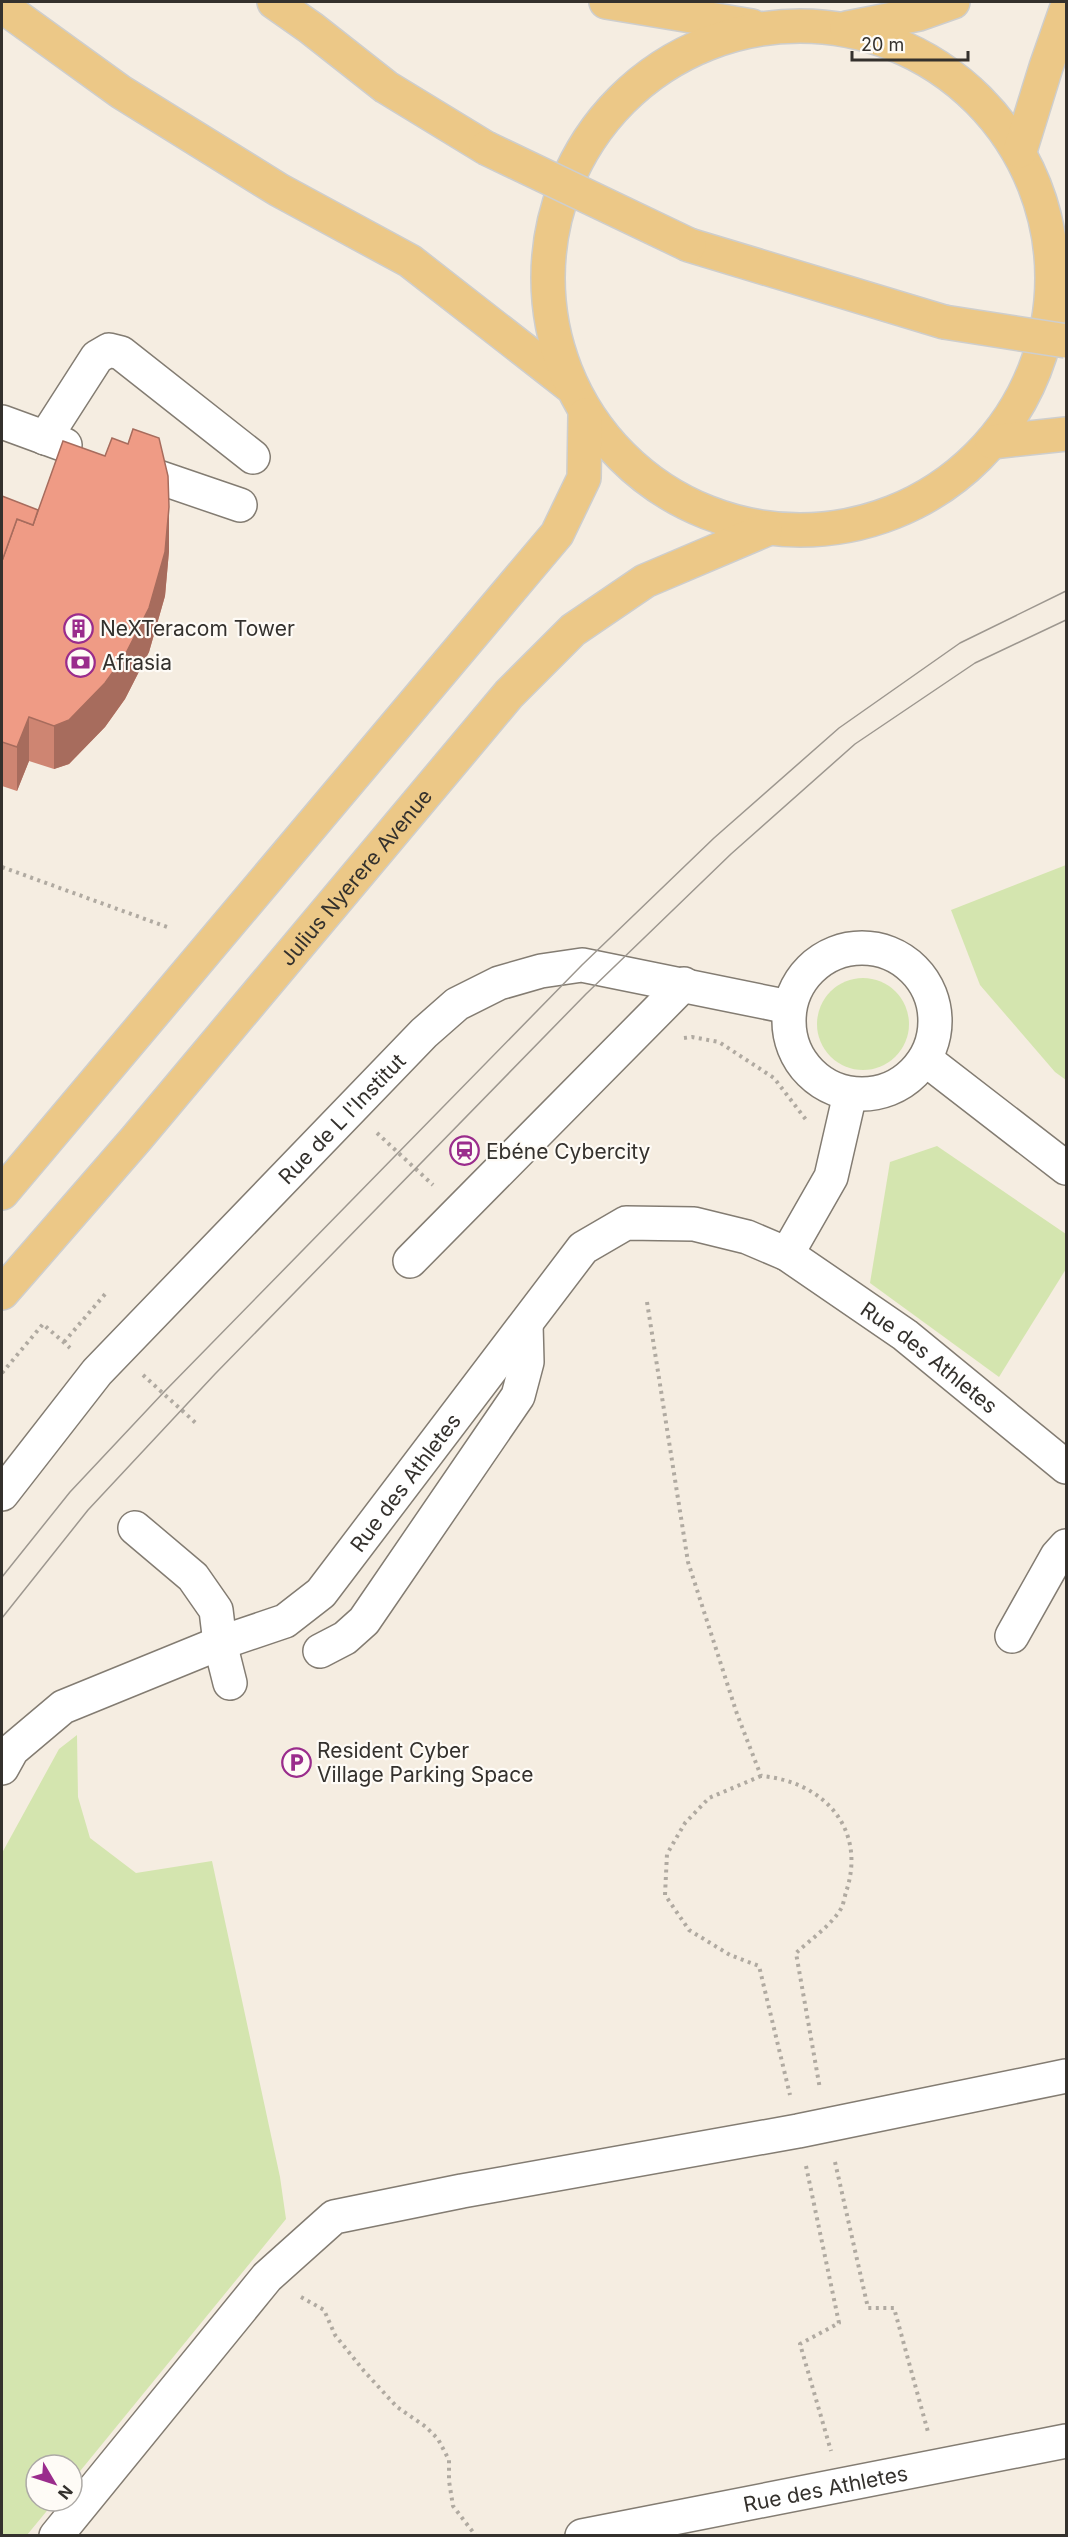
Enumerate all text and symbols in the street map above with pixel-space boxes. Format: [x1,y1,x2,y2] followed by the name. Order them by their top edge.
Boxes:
[852,24,968,62] scale bar
[861,34,904,55] text: 20 m
[63,612,95,644] building icon: NeXTeracom Tower
[100,616,295,641] place label: NeXTeracom Tower
[65,646,97,678] bank icon: Afrasia
[102,650,172,675] place label: Afrasia
[274,784,437,970] street label: Julius Nyerere Avenue
[273,1048,410,1189] street label: Rue de L l'Institut
[449,1135,481,1167] station icon: Ebéne Cybercity
[486,1139,651,1164] place label: Ebéne Cybercity
[856,1296,1003,1418] street label: Rue des Athletes
[345,1408,465,1556] street label: Rue des Athletes
[317,1738,533,1787] place label: Resident Cyber Village Parking Space
[280,1746,312,1778] parking icon: Resident Cyber Village Parking Space
[24,2453,84,2513] north arrow
[741,2460,910,2517] street label: Rue des Athletes
[54,2481,77,2503] text: N

